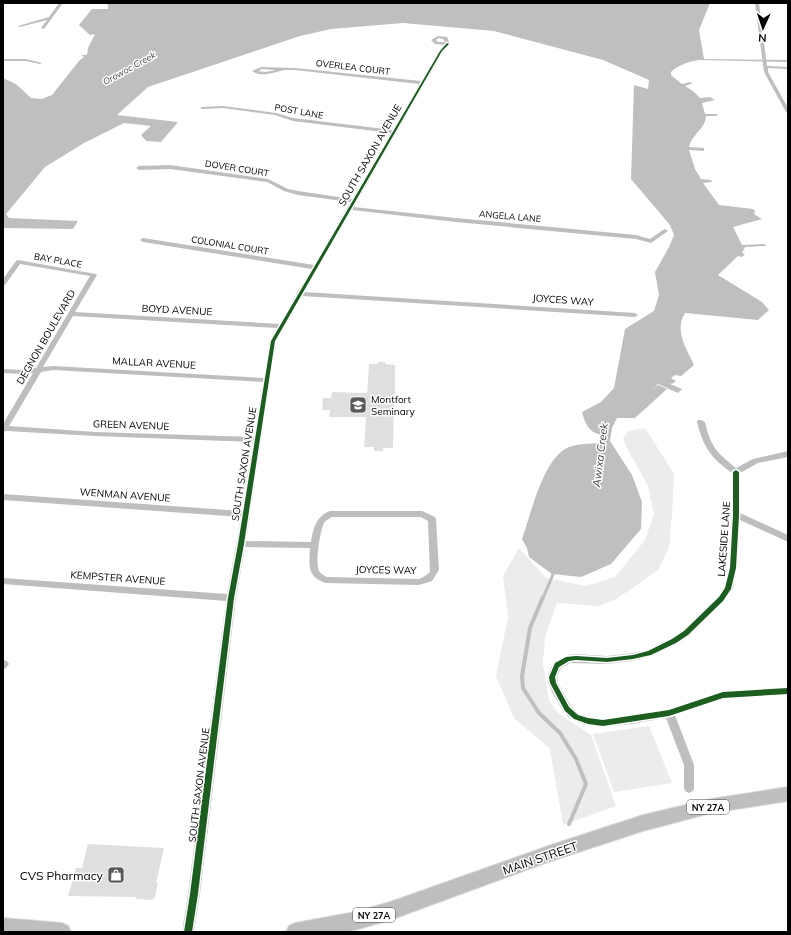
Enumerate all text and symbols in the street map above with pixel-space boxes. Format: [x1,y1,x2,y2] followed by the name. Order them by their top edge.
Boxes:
[743,8,783,48] north arrow
[758,31,767,45] text: N
[101,49,158,87] water label: Orowoc Creek
[315,57,391,77] street label: OVERLEA COURT
[274,101,324,121] street label: POST LANE
[336,102,405,208] street label: SOUTH SAXON AVENUE
[204,158,270,179] street label: DOVER COURT
[479,208,541,224] street label: ANGELA LANE
[190,233,270,257] street label: COLONIAL COURT
[33,250,83,270] street label: BAY PLACE
[14,287,78,387] street label: DEGNON BOULEVARD
[532,291,595,309] street label: JOYCES WAY
[141,302,213,318] street label: BOYD AVENUE
[112,354,196,372] street label: MALLAR AVENUE
[371,393,416,418] place label: Montfort Seminary
[348,395,368,415] school or university icon: Montfort Seminary
[229,406,259,522] street label: SOUTH SAXON AVENUE
[93,417,170,433] street label: GREEN AVENUE
[589,422,611,489] water label: Awixa Creek
[79,485,171,505] street label: WENMAN AVENUE
[715,501,733,577] street label: LAKESIDE LANE
[355,563,418,577] street label: JOYCES WAY
[70,568,166,588] street label: KEMPSTER AVENUE
[186,727,212,843] street label: SOUTH SAXON AVENUE
[687,800,729,814] road number: NY 27A
[501,838,580,878] street label: MAIN STREET
[106,865,126,885] shop icon: CVS Pharmacy
[20,868,104,883] place label: CVS Pharmacy
[353,908,395,922] road number: NY 27A

